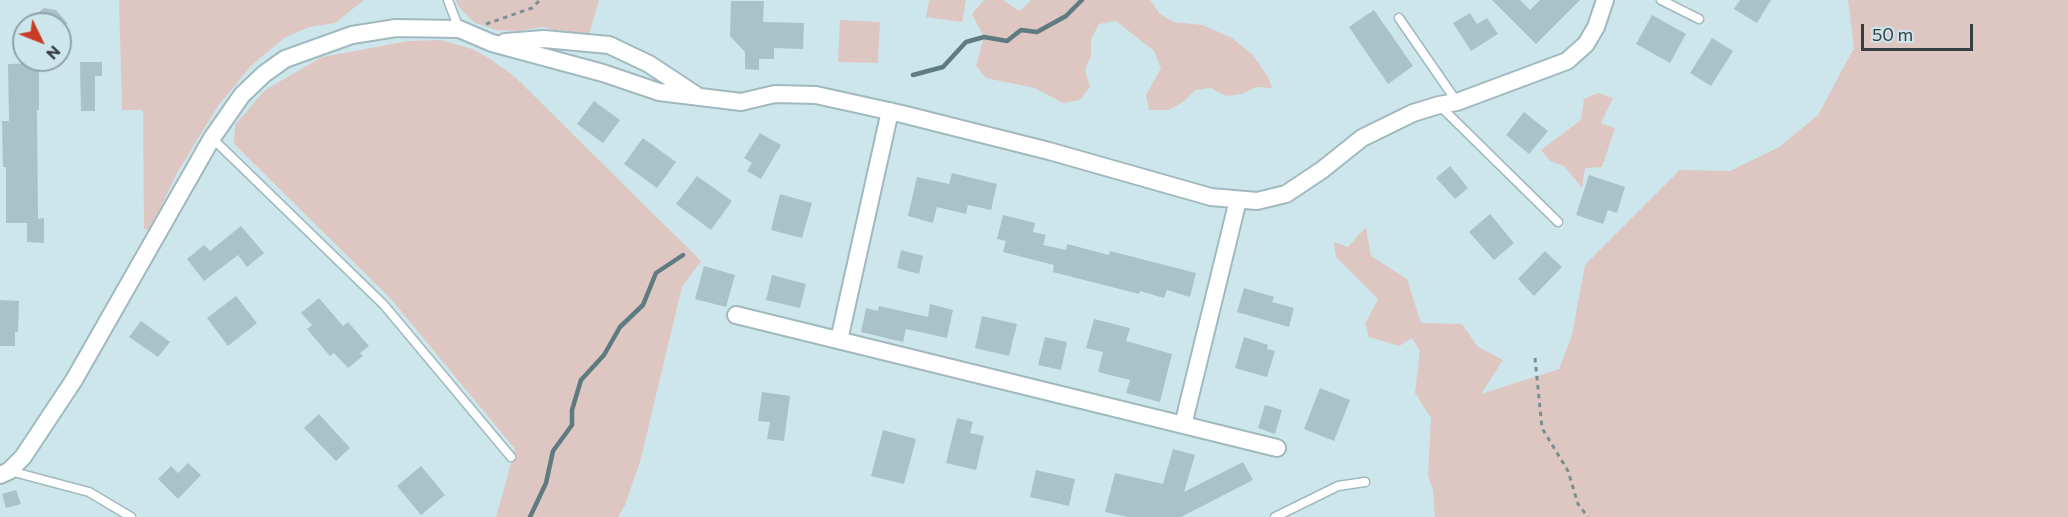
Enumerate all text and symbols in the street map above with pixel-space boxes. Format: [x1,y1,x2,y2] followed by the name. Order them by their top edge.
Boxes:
[12,12,72,72] north arrow
[1864,12,1976,50] scale bar
[1872,23,1913,45] text: 50 m
[43,42,65,64] text: N

